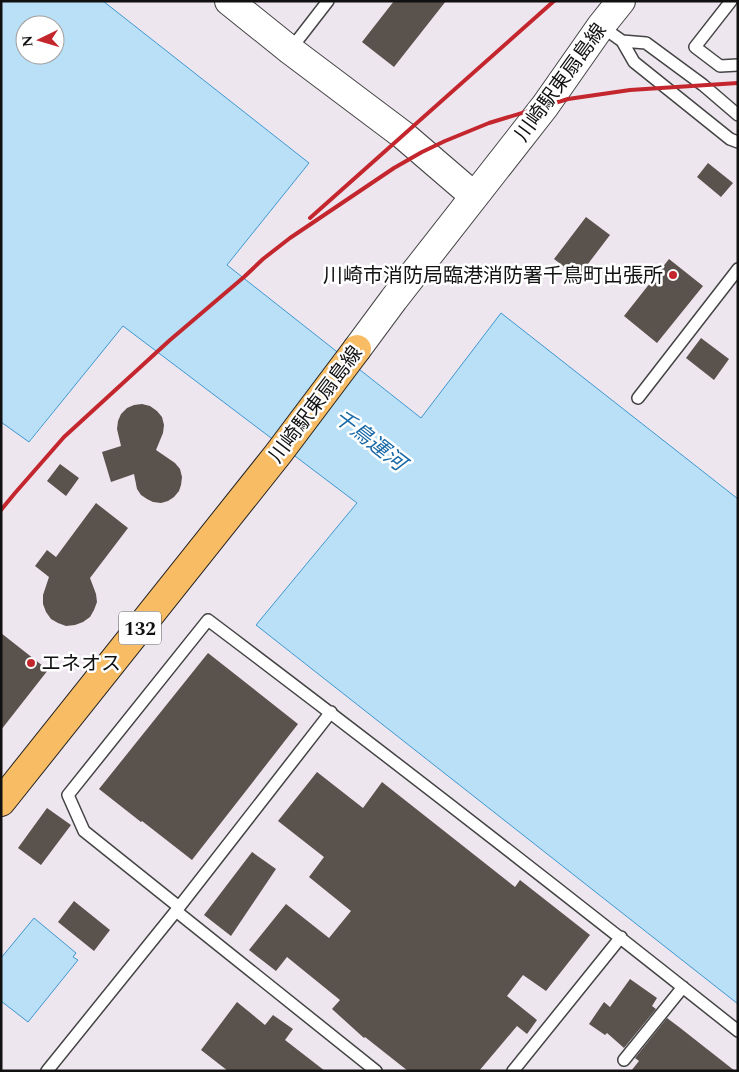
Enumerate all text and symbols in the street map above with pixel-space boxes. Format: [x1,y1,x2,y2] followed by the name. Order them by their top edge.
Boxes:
[15,15,65,65] north arrow
[508,17,614,148] street label: 川崎駅東扇島線
[17,34,39,48] text: N
[323,261,663,291] place label: 川崎市消防局臨港消防署千鳥町出張所
[667,269,679,281] marker: 川崎市消防局臨港消防署千鳥町出張所
[262,340,370,470] street label: 川崎駅東扇島線
[326,402,415,482] water label: 千鳥運河
[119,612,161,644] road number: 132
[41,649,121,679] place label: エネオス
[25,657,37,669] marker: エネオス

